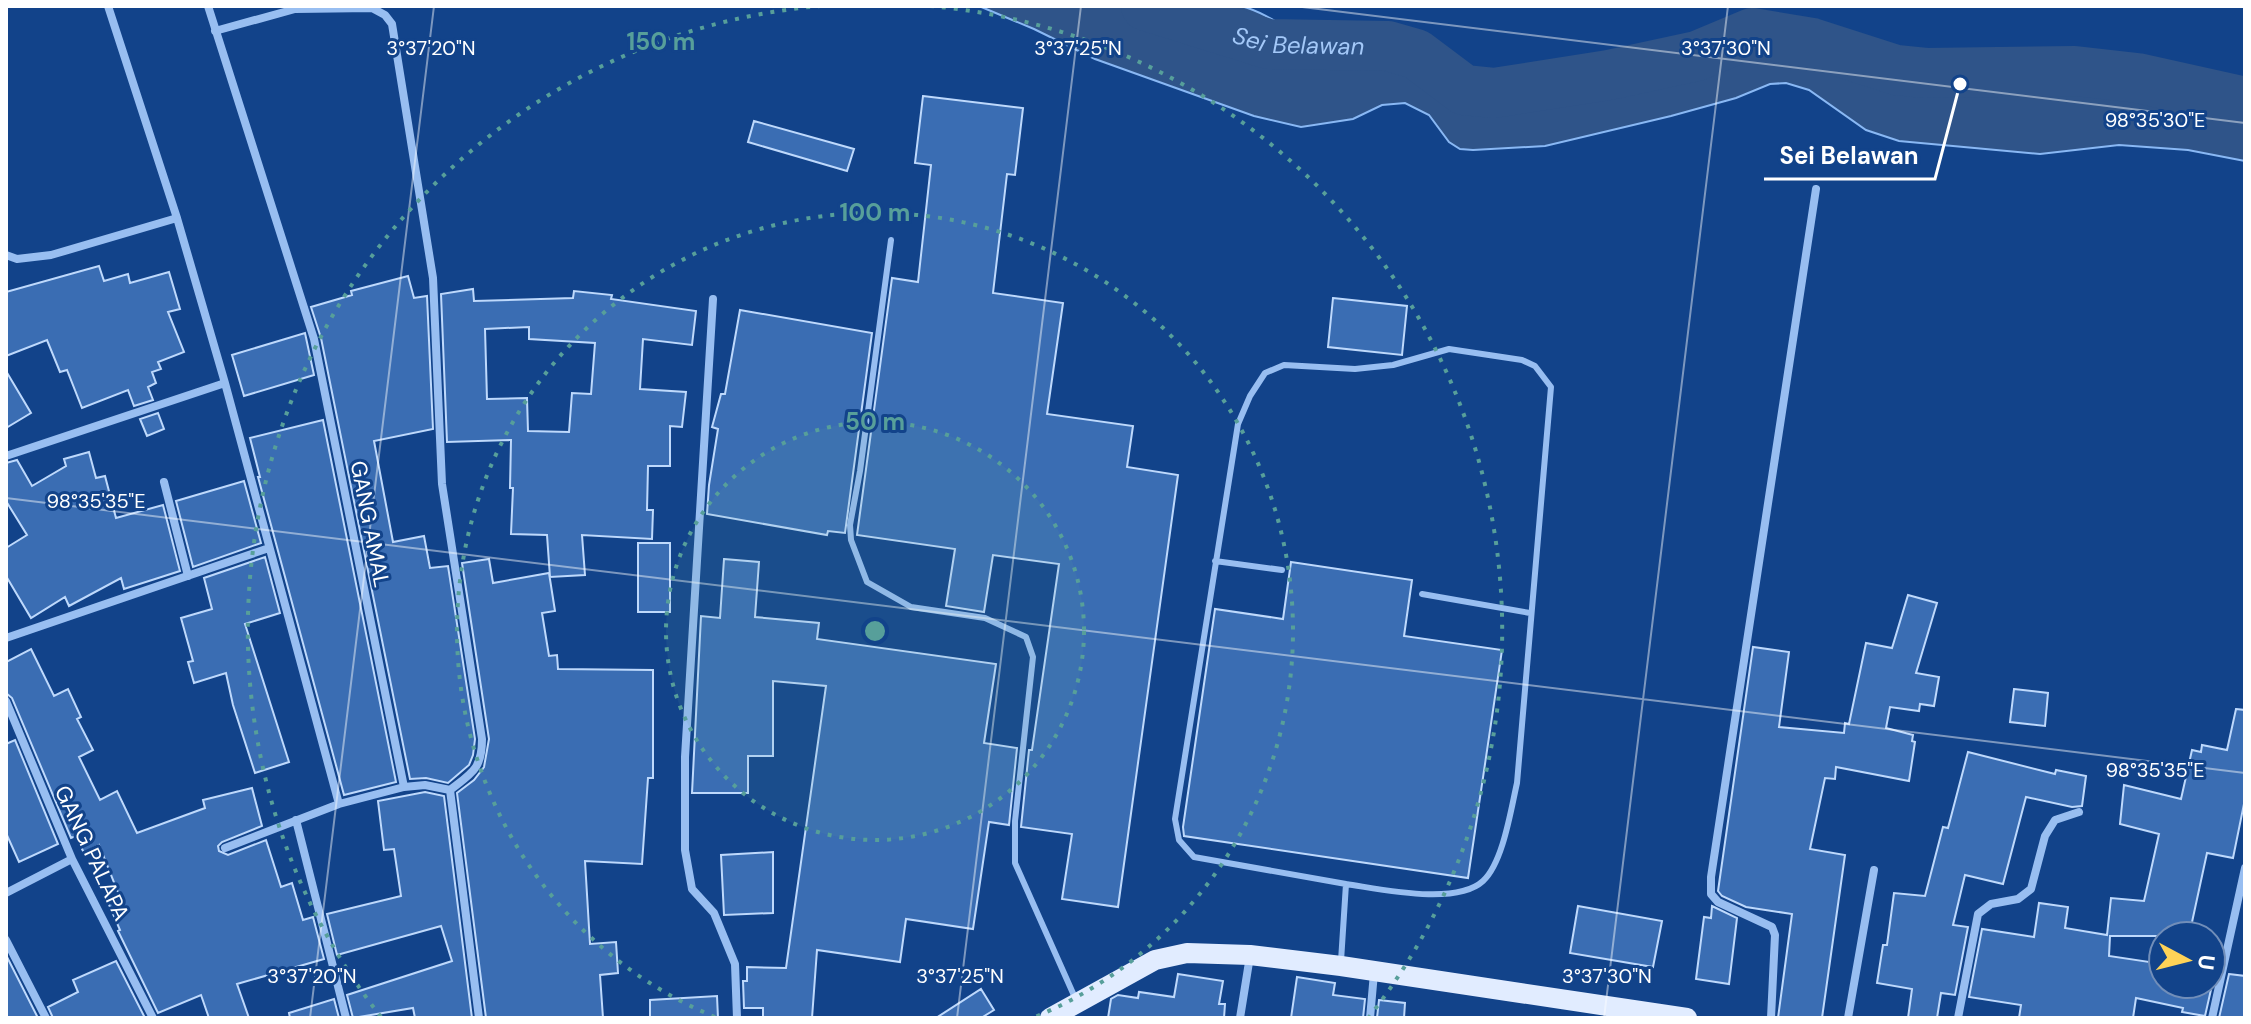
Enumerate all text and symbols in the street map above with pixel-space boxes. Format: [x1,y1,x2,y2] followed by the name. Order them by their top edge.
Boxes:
[1229,19,1365,61] water label: Sei Belawan
[627,26,695,57] text: 150 m
[386,35,476,61] text: 3°37'20"N
[1034,35,1122,61] text: 3°37'25"N
[1681,35,1771,61] text: 3°37'30"N
[2105,107,2205,133] text: 98°35'30"E
[1764,131,1935,179] callout: Sei Belawan
[1779,140,1919,171] text: Sei Belawan
[840,197,910,228] text: 100 m
[845,406,905,437] text: 50 m
[344,458,396,590] street label: GANG AMAL
[47,488,145,514] text: 98°35'35"E
[861,617,889,645] centre of rings
[2106,757,2204,783] text: 98°35'35"E
[48,781,136,925] street label: GANG PALAPA
[2147,920,2227,1000] north arrow
[2191,953,2222,972] text: U
[267,963,357,989] text: 3°37'20"N
[916,963,1004,989] text: 3°37'25"N
[1562,963,1652,989] text: 3°37'30"N

